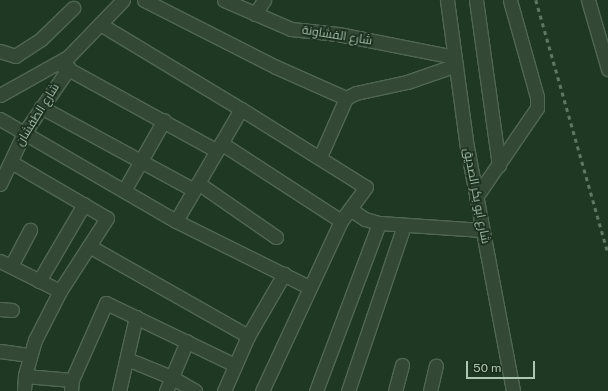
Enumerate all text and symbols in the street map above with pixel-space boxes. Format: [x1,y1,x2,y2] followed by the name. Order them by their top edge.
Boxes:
[301,23,373,49] street label: شارع الفشاونة
[13,81,63,149] street label: شارع الطفشان
[460,147,492,245] street label: شارع ابو بكر الصديق
[468,353,537,379] scale bar
[473,361,501,375] text: 50 m

